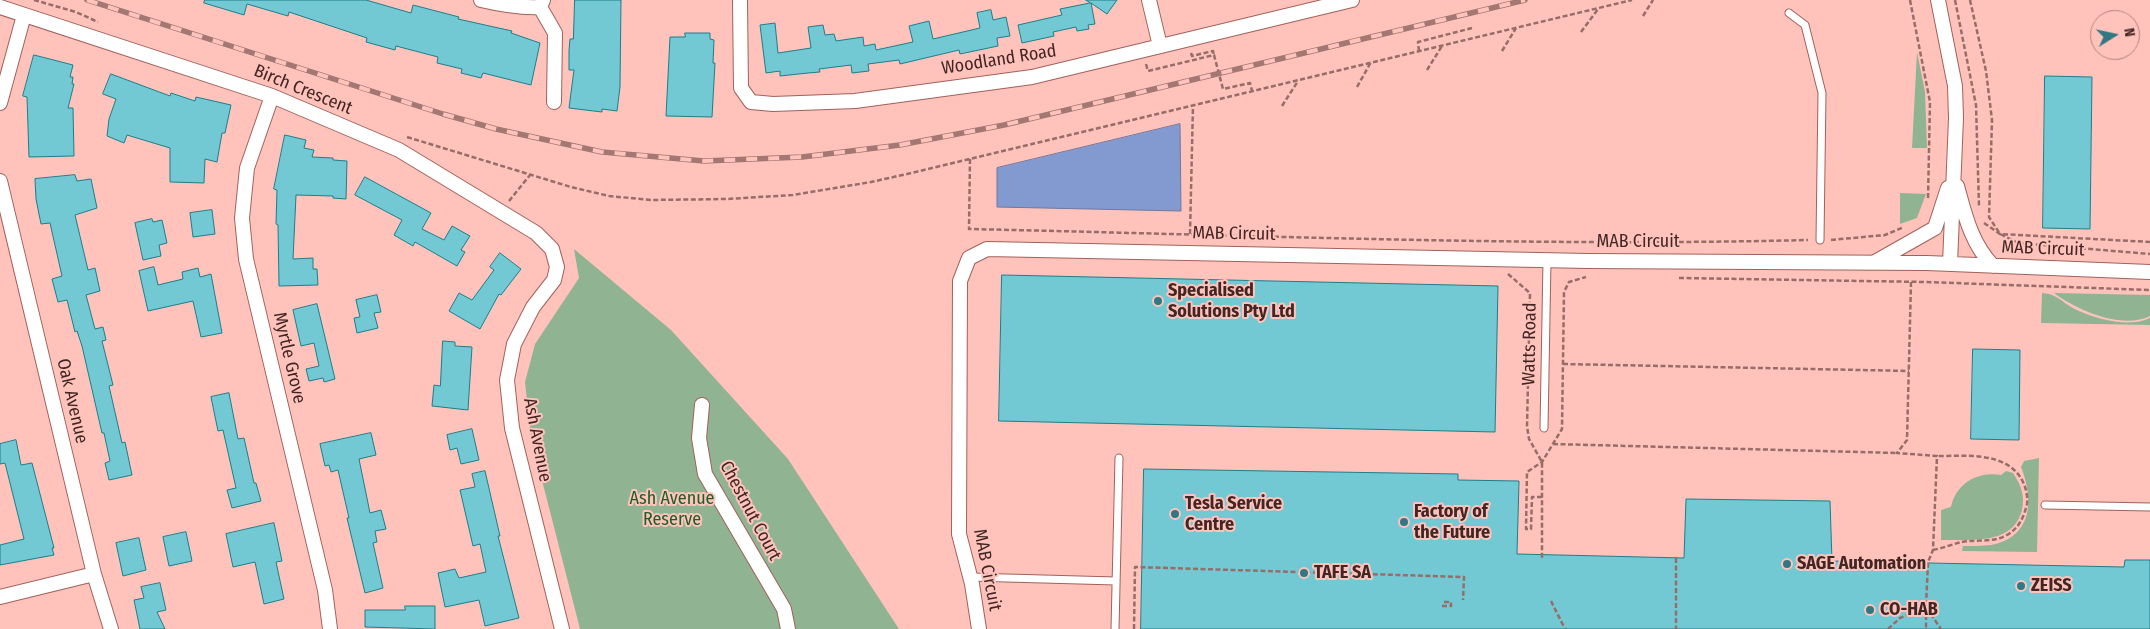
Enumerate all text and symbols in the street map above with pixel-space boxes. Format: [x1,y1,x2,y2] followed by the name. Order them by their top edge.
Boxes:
[2090,10,2140,60] north arrow
[2120,27,2138,38] text: N
[940,40,1058,80] street label: Woodland Road
[251,60,355,120] street label: Birch Crescent
[1192,222,1276,246] street label: MAB Circuit
[1596,231,1680,253] street label: MAB Circuit
[2001,237,2085,261] street label: MAB Circuit
[1168,280,1295,322] place label: Specialised Solutions Pty Ltd
[1152,295,1164,307] marker: Specialised Solutions Pty Ltd
[1518,302,1542,386] street label: Watts Road
[268,310,310,406] street label: Myrtle Grove
[52,356,92,446] street label: Oak Avenue
[518,396,556,484] street label: Ash Avenue
[715,457,785,565] street label: Chestnut Court
[630,488,714,530] park label: Ash Avenue Reserve
[1185,493,1282,536] place label: Tesla Service Centre
[1414,501,1490,544] place label: Factory of the Future
[1169,508,1181,520] marker: Tesla Service Centre
[1398,516,1410,528] marker: Factory of the Future
[968,527,1006,613] street label: MAB Circuit
[1797,553,1926,575] place label: SAGE Automation
[1781,558,1793,570] marker: SAGE Automation
[1314,562,1371,584] place label: TAFE SA
[1298,567,1310,579] marker: TAFE SA
[2031,575,2072,597] place label: ZEISS
[2015,580,2027,592] marker: ZEISS
[1880,599,1938,621] place label: CO-HAB
[1864,604,1876,616] marker: CO-HAB

